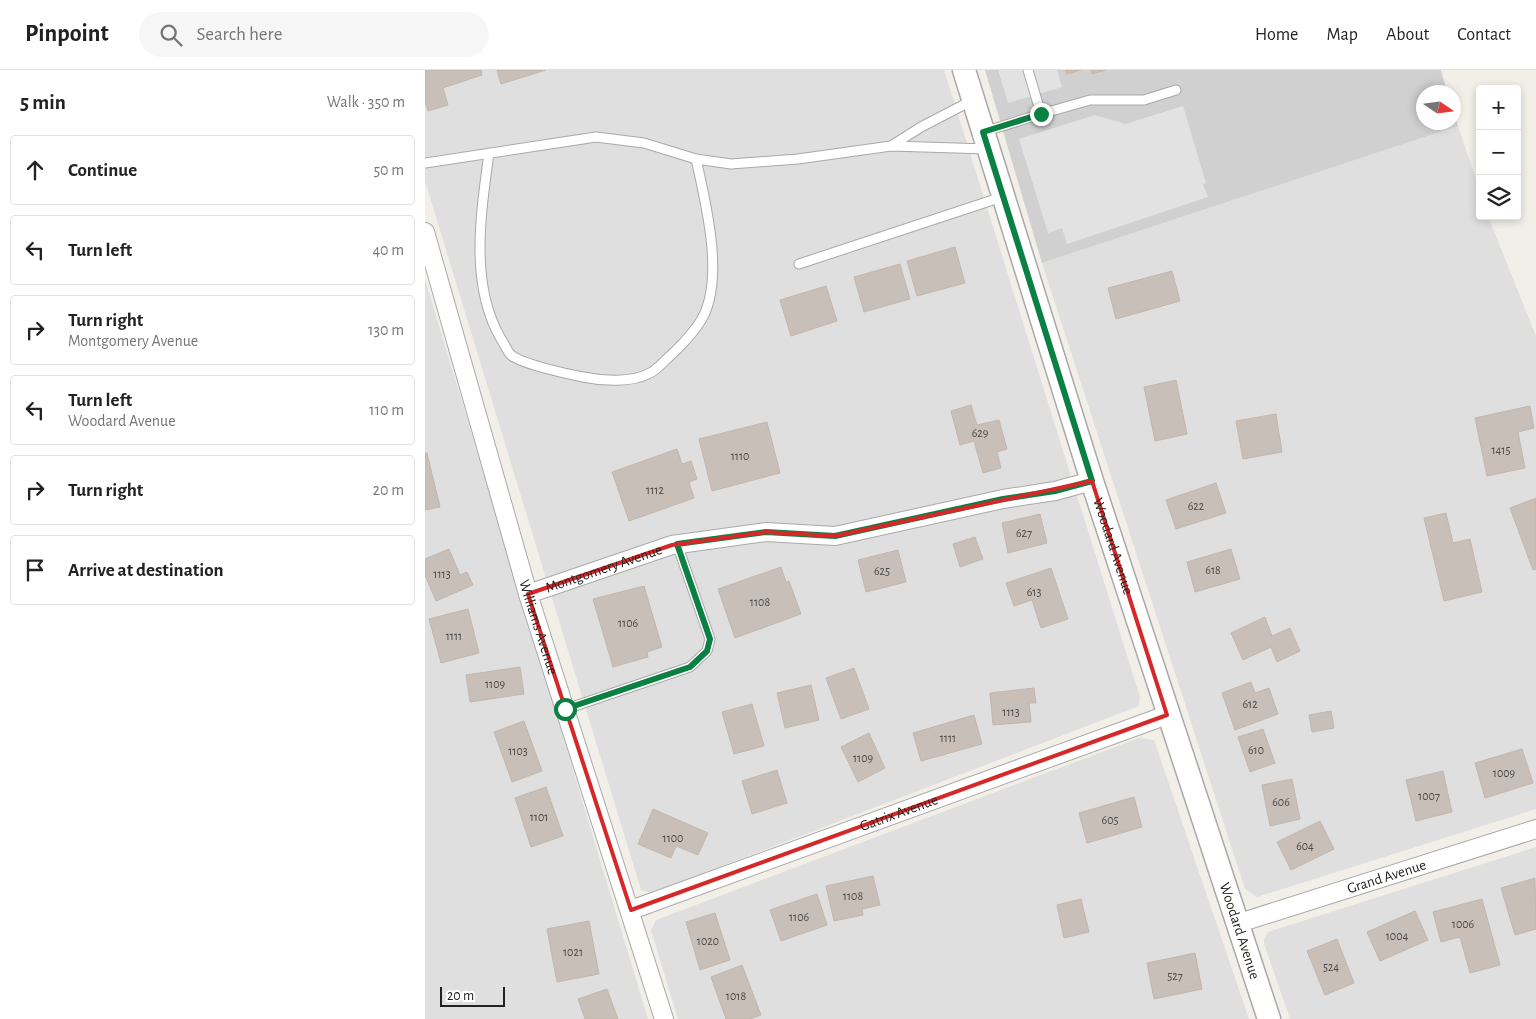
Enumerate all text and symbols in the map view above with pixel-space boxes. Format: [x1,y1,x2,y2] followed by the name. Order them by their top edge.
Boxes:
[139,12,489,57] search box
[157,21,185,49] icon: search
[25,22,109,46] text: Pinpoint
[197,25,283,44] text: Search here
[1255,26,1298,44] text: Home
[1326,26,1358,44] text: Map
[1386,26,1429,44] text: About
[1457,26,1511,44] text: Contact
[1416,85,1461,130] north arrow
[1476,85,1521,220] map controls
[1476,85,1521,130] button: +
[20,92,66,113] text: 5 min
[327,94,405,110] text: Walk · 350 m
[1030,103,1053,126] route end
[1476,130,1521,175] button: −
[21,156,49,184] icon: ahead
[68,161,137,180] text: Continue
[373,162,404,178] text: 50 m
[1476,175,1521,220] button: layers
[21,236,49,264] icon: left
[68,241,132,260] text: Turn left
[372,242,404,258] text: 40 m
[68,311,143,330] text: Turn right
[21,316,49,344] icon: right
[368,322,404,338] text: 130 m
[68,333,198,349] text: Montgomery Avenue
[68,391,132,410] text: Turn left
[21,396,49,424] icon: left
[369,402,404,418] text: 110 m
[68,413,176,429] text: Woodard Avenue
[972,427,989,439] house number: 629
[1491,444,1511,456] house number: 1415
[731,450,749,462] house number: 1110
[21,476,49,504] icon: right
[68,481,143,500] text: Turn right
[373,482,404,498] text: 20 m
[646,484,664,496] house number: 1112
[1091,496,1136,596] street label: Woodard Avenue
[1188,500,1205,512] house number: 622
[1016,527,1032,539] house number: 627
[543,541,664,595] street label: Montgomery Avenue
[21,556,49,584] icon: arrive
[68,561,224,580] text: Arrive at destination
[1205,564,1221,576] house number: 618
[874,565,890,577] house number: 625
[433,568,451,580] house number: 1113
[517,578,561,676] street label: Williams Avenue
[1027,586,1041,598] house number: 613
[750,596,770,608] house number: 1108
[618,617,638,629] house number: 1106
[446,630,462,642] house number: 1111
[485,678,505,690] house number: 1109
[554,698,577,721] route start
[1242,698,1258,710] house number: 612
[1002,706,1020,718] house number: 1113
[940,732,956,744] house number: 1111
[1248,744,1264,756] house number: 610
[508,745,528,757] house number: 1103
[853,752,873,764] house number: 1109
[1493,767,1516,779] house number: 1009
[1418,790,1440,802] house number: 1007
[858,791,940,834] street label: Gatrix Avenue
[1272,796,1290,808] house number: 606
[530,811,548,823] house number: 1101
[1102,814,1119,826] house number: 605
[663,832,683,844] house number: 1100
[1296,840,1314,852] house number: 604
[1345,857,1428,896] street label: Grand Avenue
[1217,881,1263,981] street label: Woodard Avenue
[843,890,863,902] house number: 1108
[789,911,809,923] house number: 1106
[1452,918,1475,930] house number: 1006
[1386,930,1409,942] house number: 1004
[697,935,719,947] house number: 1020
[563,946,583,958] house number: 1021
[1323,961,1339,973] house number: 524
[1167,970,1183,982] house number: 527
[440,984,505,1007] scale bar
[447,989,474,1003] text: 20 m
[726,990,746,1002] house number: 1018

